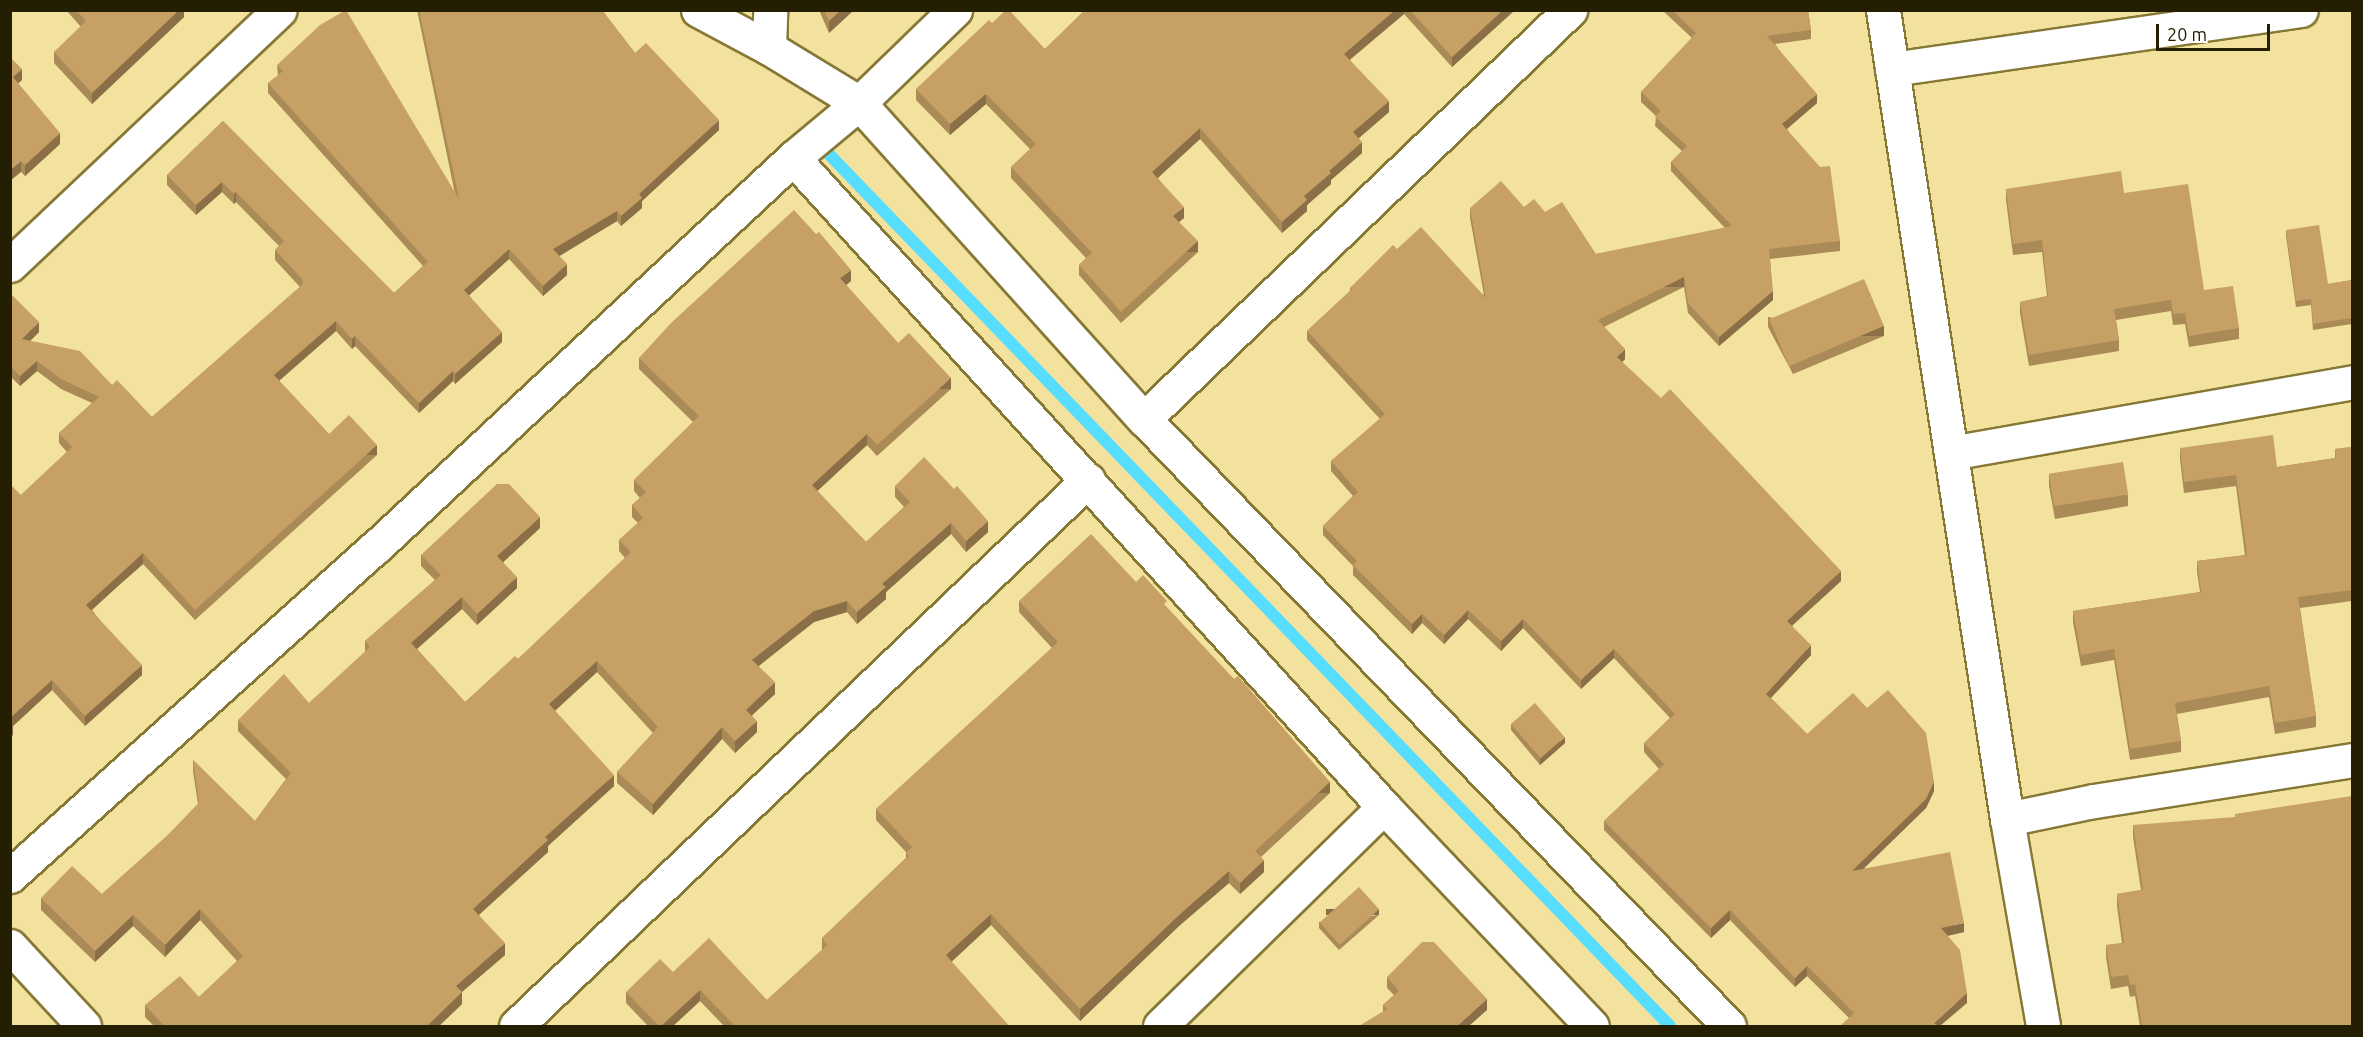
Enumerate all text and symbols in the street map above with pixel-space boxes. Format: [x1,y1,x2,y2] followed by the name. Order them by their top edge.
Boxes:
[2159,12,2273,50] scale bar
[2167,24,2207,44] text: 20 m

